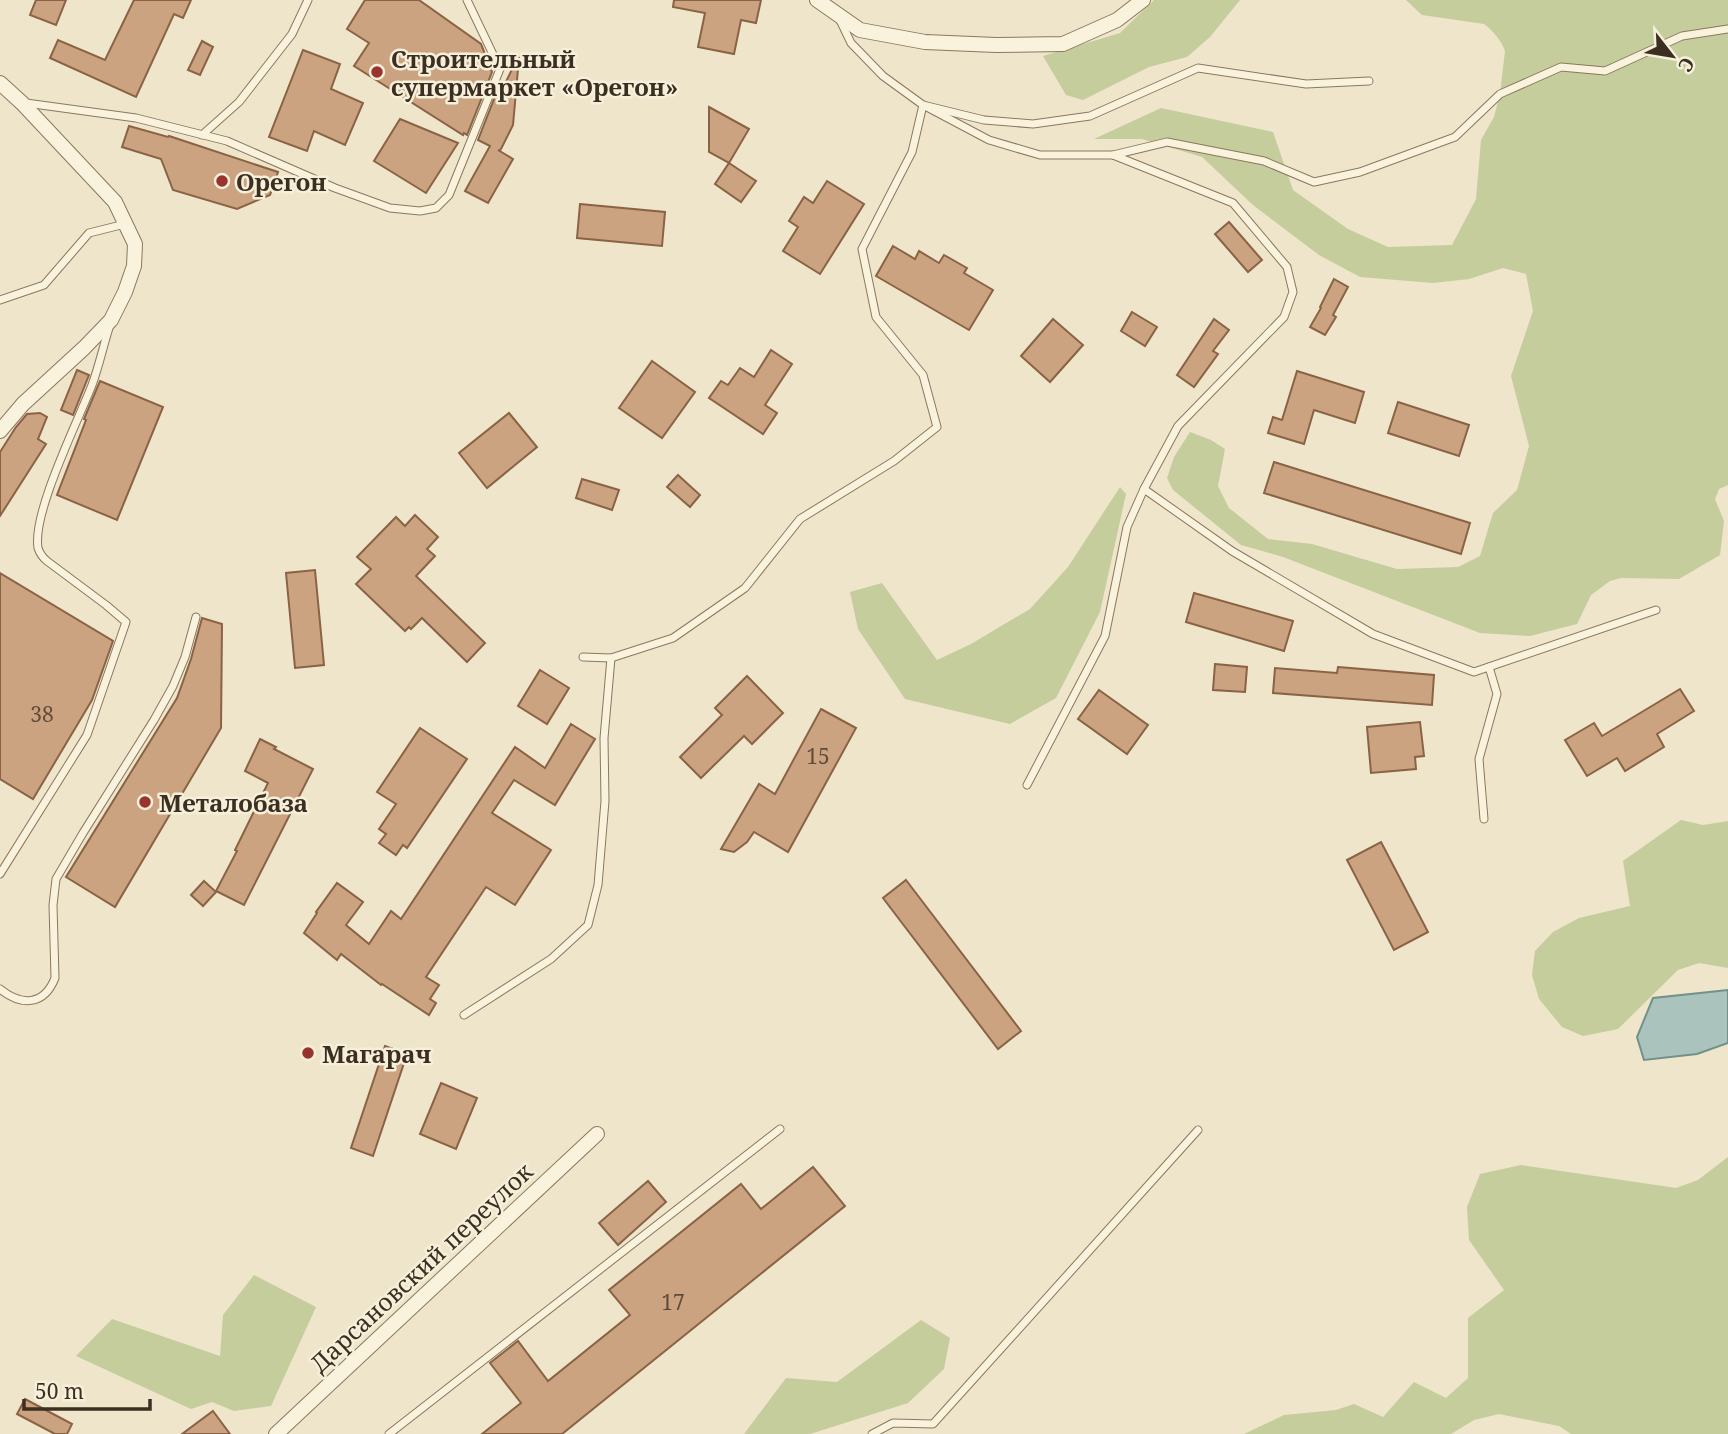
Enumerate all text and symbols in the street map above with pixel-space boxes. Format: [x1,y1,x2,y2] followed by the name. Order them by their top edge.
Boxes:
[1637,21,1707,91] north arrow
[391,42,678,103] place label: Строительный супермаркет «Орегон»
[1672,53,1701,77] text: С
[369,64,385,80] marker: Строительный супермаркет «Орегон»
[236,165,326,198] place label: Орегон
[214,173,230,189] marker: Орегон
[30,700,54,728] house number: 38
[806,742,830,770] house number: 15
[159,786,308,819] place label: Металобаза
[137,794,153,810] marker: Металобаза
[322,1037,432,1070] place label: Магарач
[300,1045,316,1061] marker: Магарач
[302,1154,540,1379] street label: Дарсановский переулок
[661,1288,685,1316] house number: 17
[24,1368,150,1412] scale bar
[35,1377,84,1405] text: 50 m

